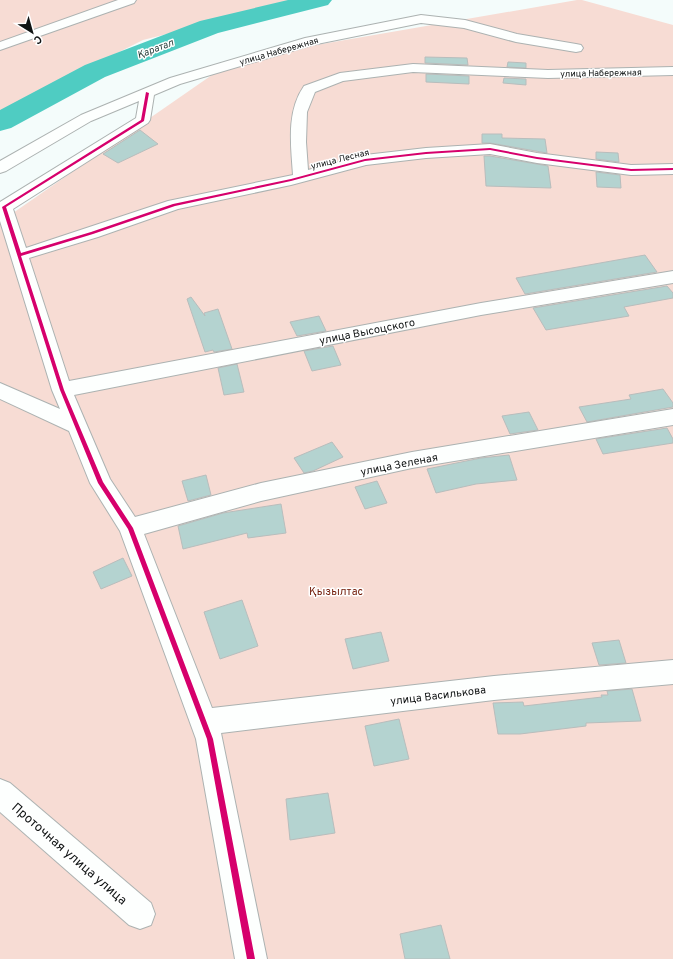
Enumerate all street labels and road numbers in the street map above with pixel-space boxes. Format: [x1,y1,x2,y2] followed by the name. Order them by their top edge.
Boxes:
[238,35,320,68] street label: улица Набережная
[560,67,642,80] street label: улица Набережная
[310,147,370,172] street label: улица Лесная
[318,316,416,348] street label: улица Высоцского
[359,451,439,479] street label: улица Зеленая
[389,683,487,709] street label: улица Василькова
[8,800,130,909] street label: Проточная улица улица

